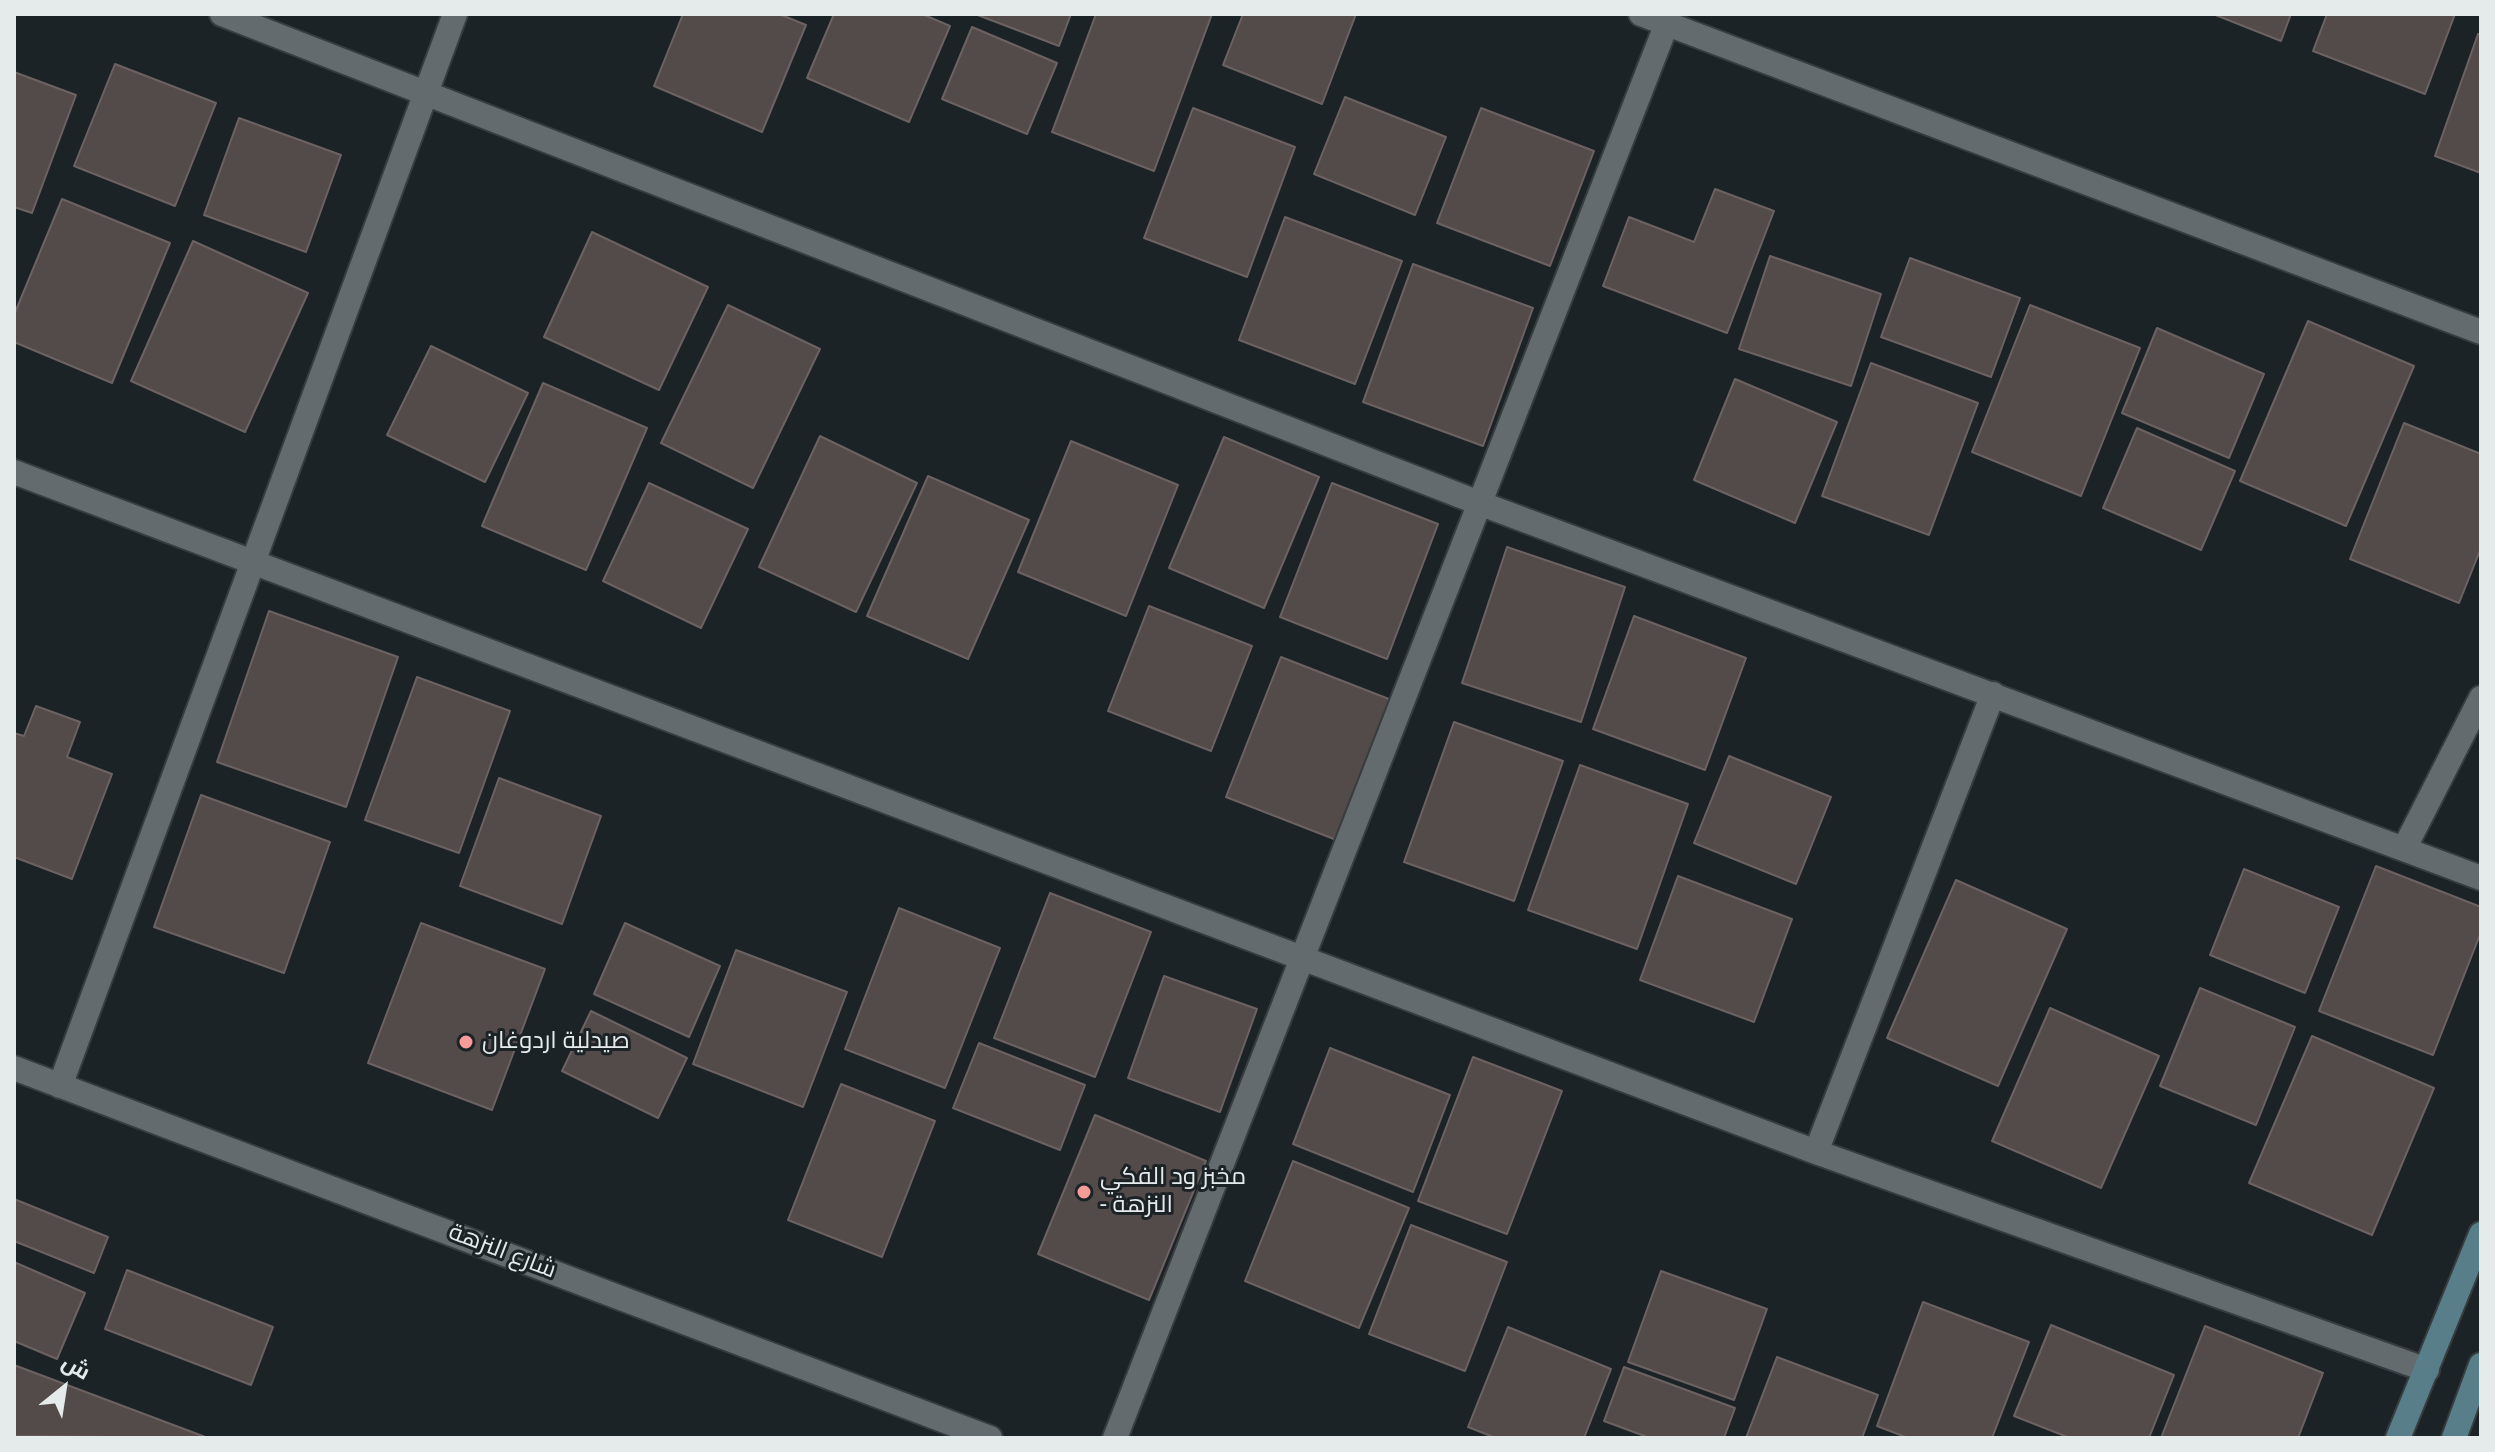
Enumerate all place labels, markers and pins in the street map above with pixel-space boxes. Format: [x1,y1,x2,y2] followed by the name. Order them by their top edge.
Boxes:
[482,1028,630,1056] place label: صيدلية اردوغان
[457,1033,475,1051] marker: صيدلية اردوغان
[1100,1164,1246,1220] place label: مخبز ود الفكي - النزهة
[1075,1183,1093,1201] marker: مخبز ود الفكي - النزهة

